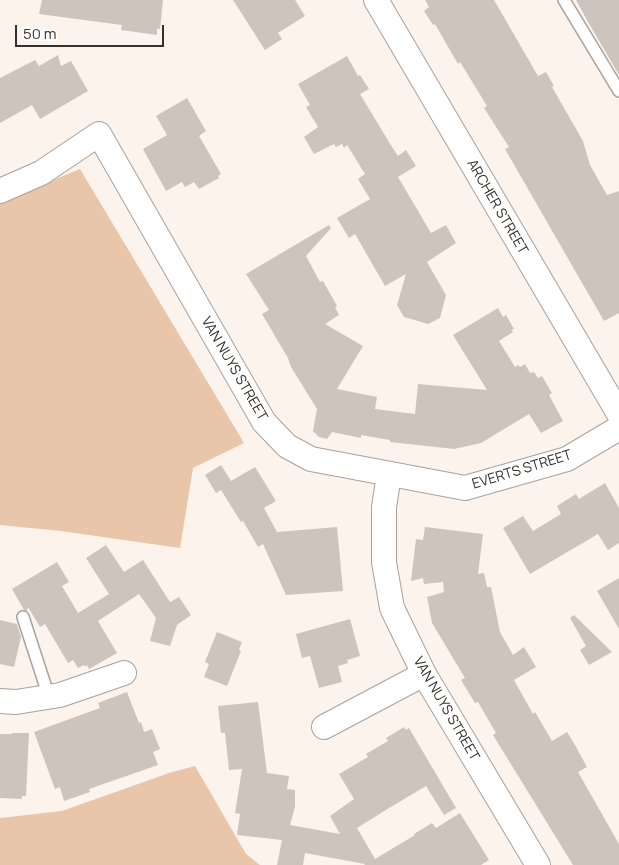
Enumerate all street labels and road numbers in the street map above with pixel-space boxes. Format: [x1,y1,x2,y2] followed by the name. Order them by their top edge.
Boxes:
[463,157,531,257] street label: ARCHER STREET
[197,314,271,424] street label: VAN NUYS STREET
[470,447,574,493] street label: EVERTS STREET
[409,654,483,764] street label: VAN NUYS STREET

